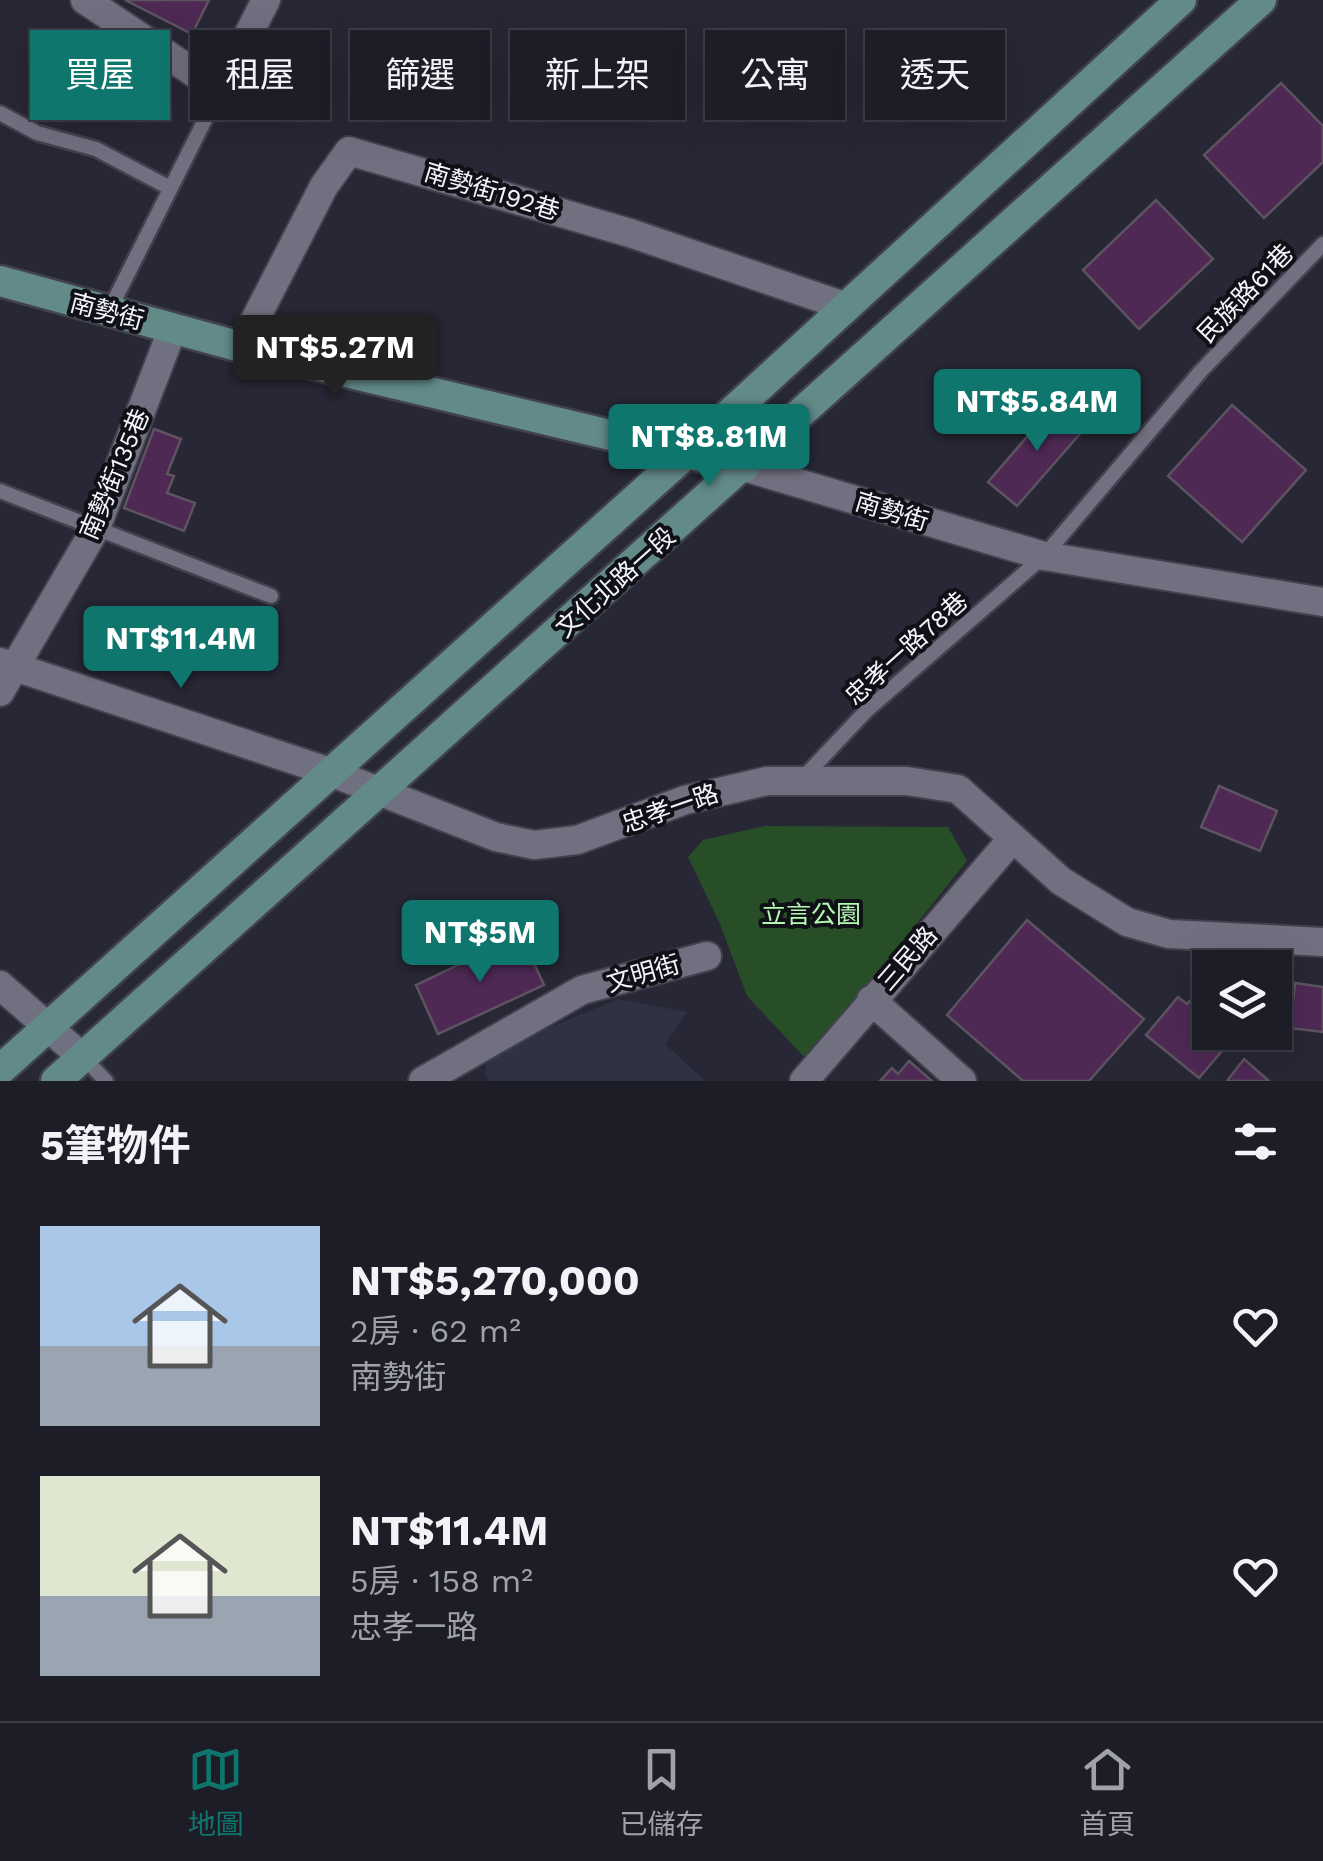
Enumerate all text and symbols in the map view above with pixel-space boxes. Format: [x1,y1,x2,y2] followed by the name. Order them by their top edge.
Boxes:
[30,30,170,120] chip: 買屋
[190,30,330,120] chip: 租屋
[350,30,490,120] chip: 篩選
[510,30,685,120] chip: 新上架
[705,30,845,120] chip: 公寓
[865,30,1005,120] chip: 透天
[421,157,563,226] street label: 南勢街192巷
[1192,238,1299,348] street label: 民族路61巷
[67,288,147,335] street label: 南勢街
[232,315,438,400] pin: NT$5.27M
[255,328,415,366] text: NT$5.27M
[934,369,1140,454] pin: NT$5.84M
[956,382,1118,420] text: NT$5.84M
[606,404,812,489] pin: NT$8.81M
[74,405,155,544] street label: 南勢街135巷
[630,417,788,455] text: NT$8.81M
[852,487,932,536] street label: 南勢街
[550,521,681,643] street label: 文化北路一段
[839,586,973,711] street label: 忠孝一路78巷
[78,606,284,691] pin: NT$11.4M
[105,619,257,657] text: NT$11.4M
[618,778,722,838] street label: 忠孝一路
[410,900,550,985] pin: NT$5M
[761,900,861,929] park label: 立言公園
[424,913,536,951] text: NT$5M
[872,921,943,996] street label: 三民路
[603,949,683,998] street label: 文明街
[1192,950,1292,1050] map controls
[1192,950,1292,1050] button: layers
[1228,1114,1283,1169] icon: filters
[40,1121,191,1170] text: 5筆物件
[350,1256,640,1305] text: NT$5,270,000
[120,1266,240,1386] icon: home
[1228,1299,1283,1354] icon: heart
[350,1312,521,1350] text: 2房 · 62 m²
[350,1358,446,1396] text: 南勢街
[350,1506,549,1555] text: NT$11.4M
[120,1516,240,1636] icon: home
[1228,1549,1283,1604] icon: heart
[350,1562,533,1600] text: 5房 · 158 m²
[350,1608,478,1646] text: 忠孝一路
[188,1742,244,1842] tab: 地圖
[619,1742,703,1842] tab: 已儲存
[1079,1742,1135,1842] tab: 首頁

